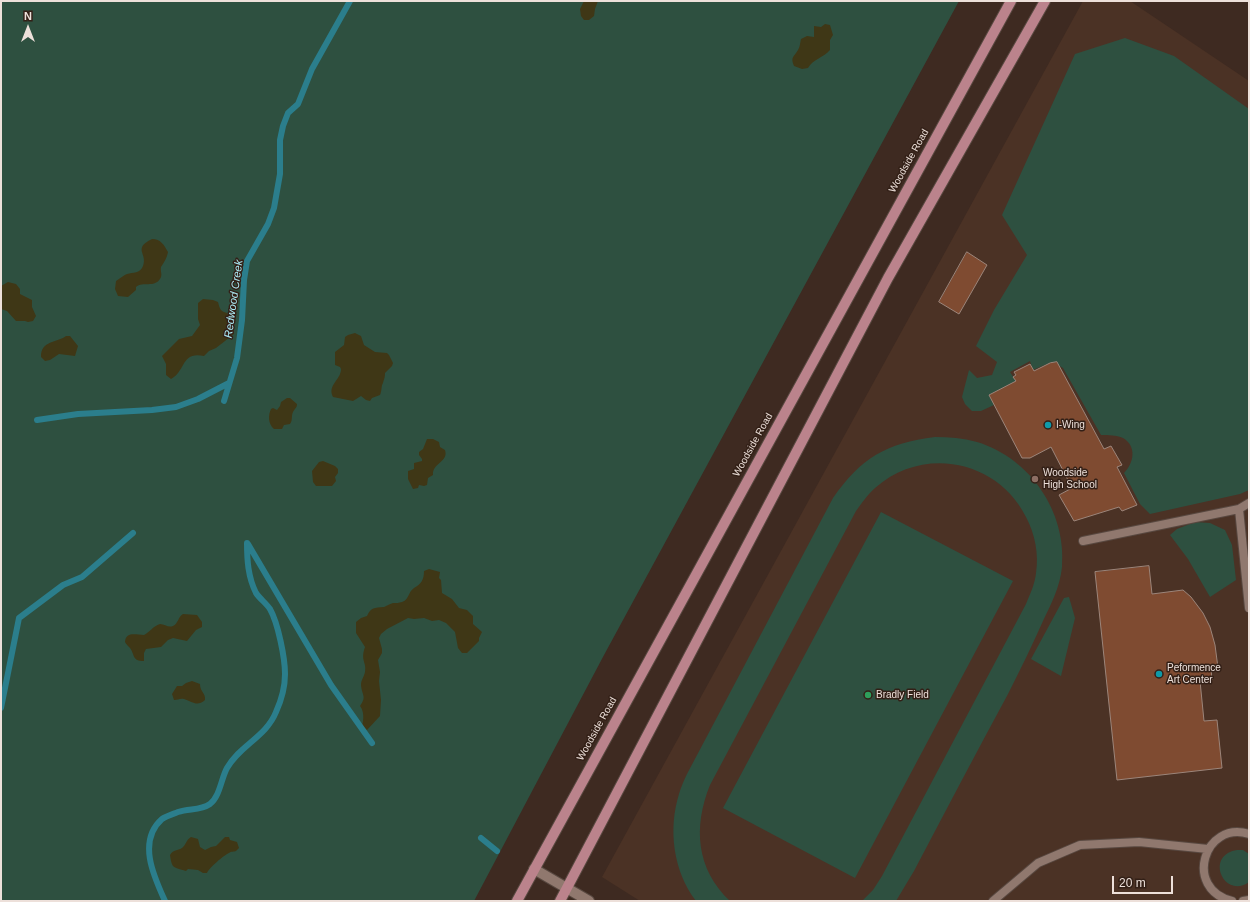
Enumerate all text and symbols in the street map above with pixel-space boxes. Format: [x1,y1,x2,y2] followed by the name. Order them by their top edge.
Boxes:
[8,8,48,48] north arrow
[24,10,32,22] text: N
[887,127,931,195] street label: Woodside Road
[222,259,246,339] water label: Redwood Creek
[731,411,775,479] street label: Woodside Road
[1056,419,1085,431] place label: I-Wing
[1043,420,1053,430] marker: I-Wing
[1043,467,1097,490] place label: Woodside High School
[1030,474,1040,484] marker: Woodside High School
[1167,662,1221,686] place label: Peformence Art Center
[1154,669,1164,679] marker: Peformence Art Center
[876,689,929,701] place label: Bradly Field
[863,690,873,700] marker: Bradly Field
[575,695,619,763] street label: Woodside Road
[1114,868,1175,894] scale bar
[1119,876,1146,890] text: 20 m

